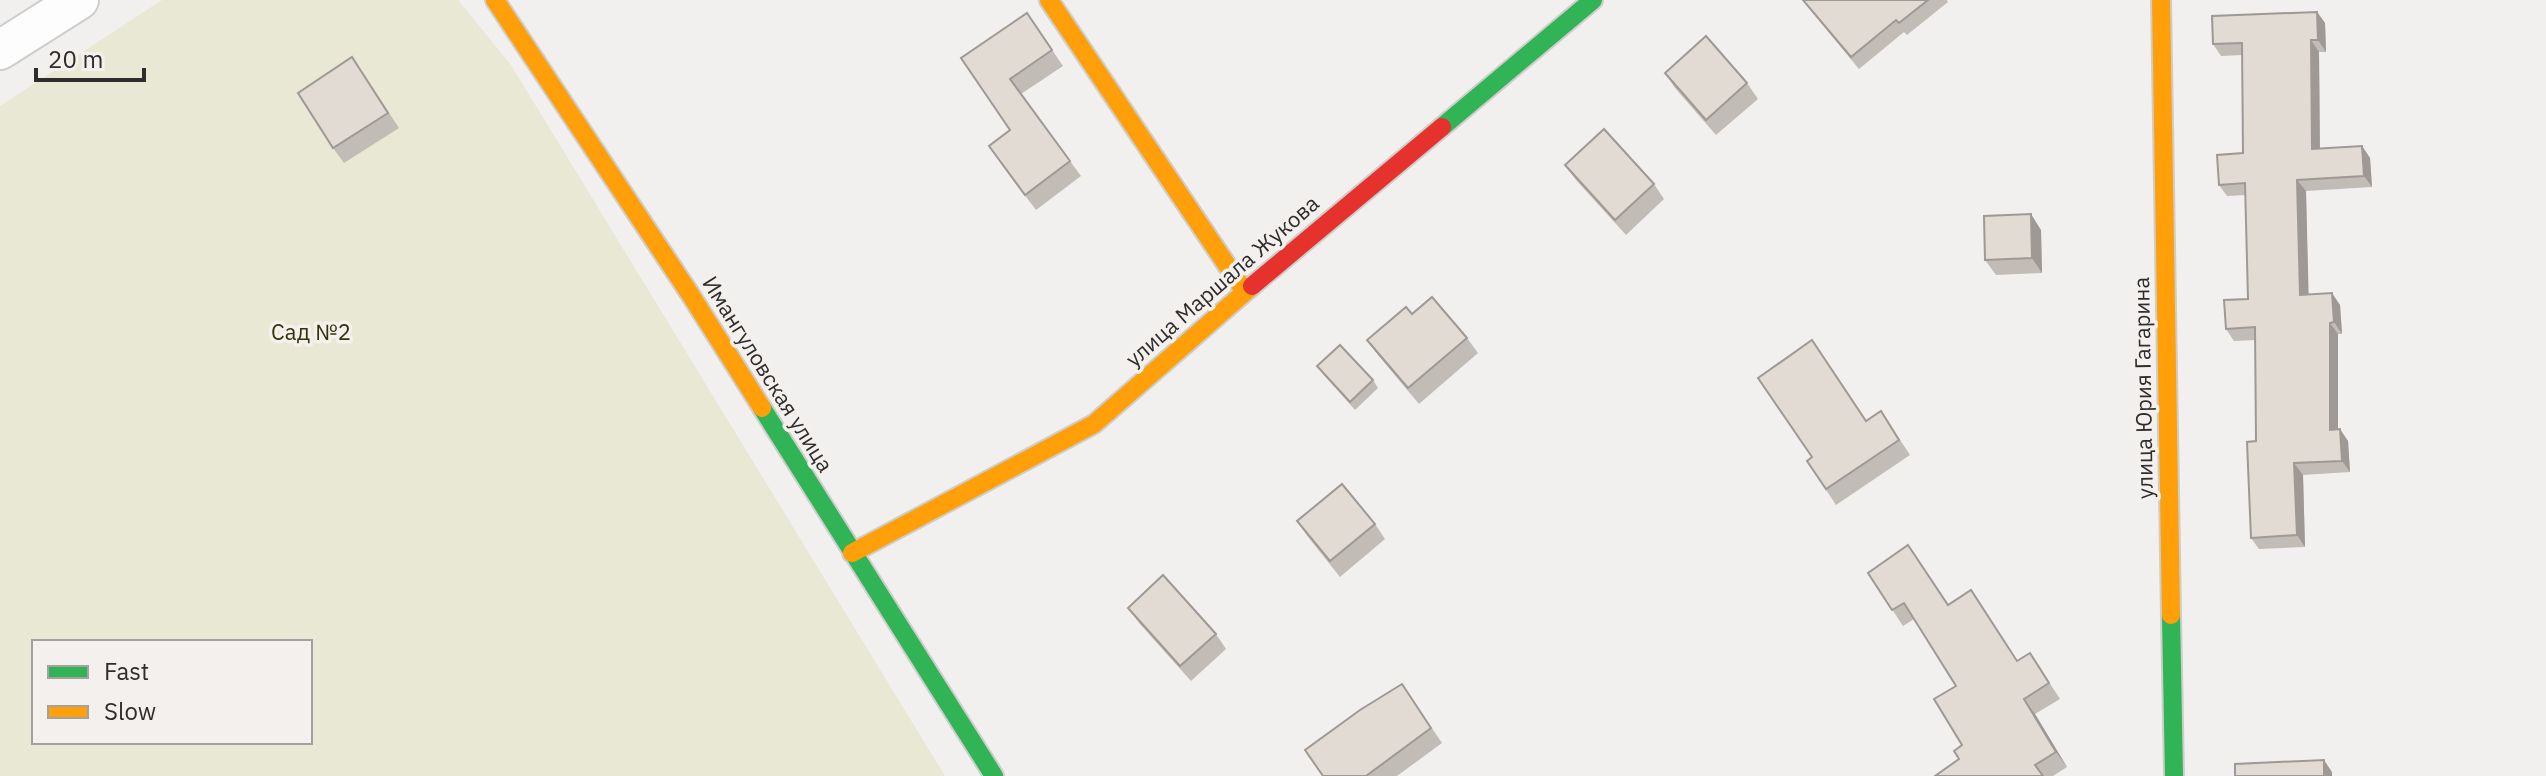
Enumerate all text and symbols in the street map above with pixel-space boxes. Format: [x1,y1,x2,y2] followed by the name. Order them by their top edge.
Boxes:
[36,32,144,82] scale bar
[48,43,103,75] text: 20 m
[1119,188,1325,373] street label: улица Маршала Жукова
[696,270,841,477] street label: Имангуловская улица
[2126,276,2159,499] street label: улица Юрия Гагарина
[271,317,351,346] park label: Сад №2
[32,640,312,744] legend
[104,655,149,687] text: Fast
[104,695,156,727] text: Slow

